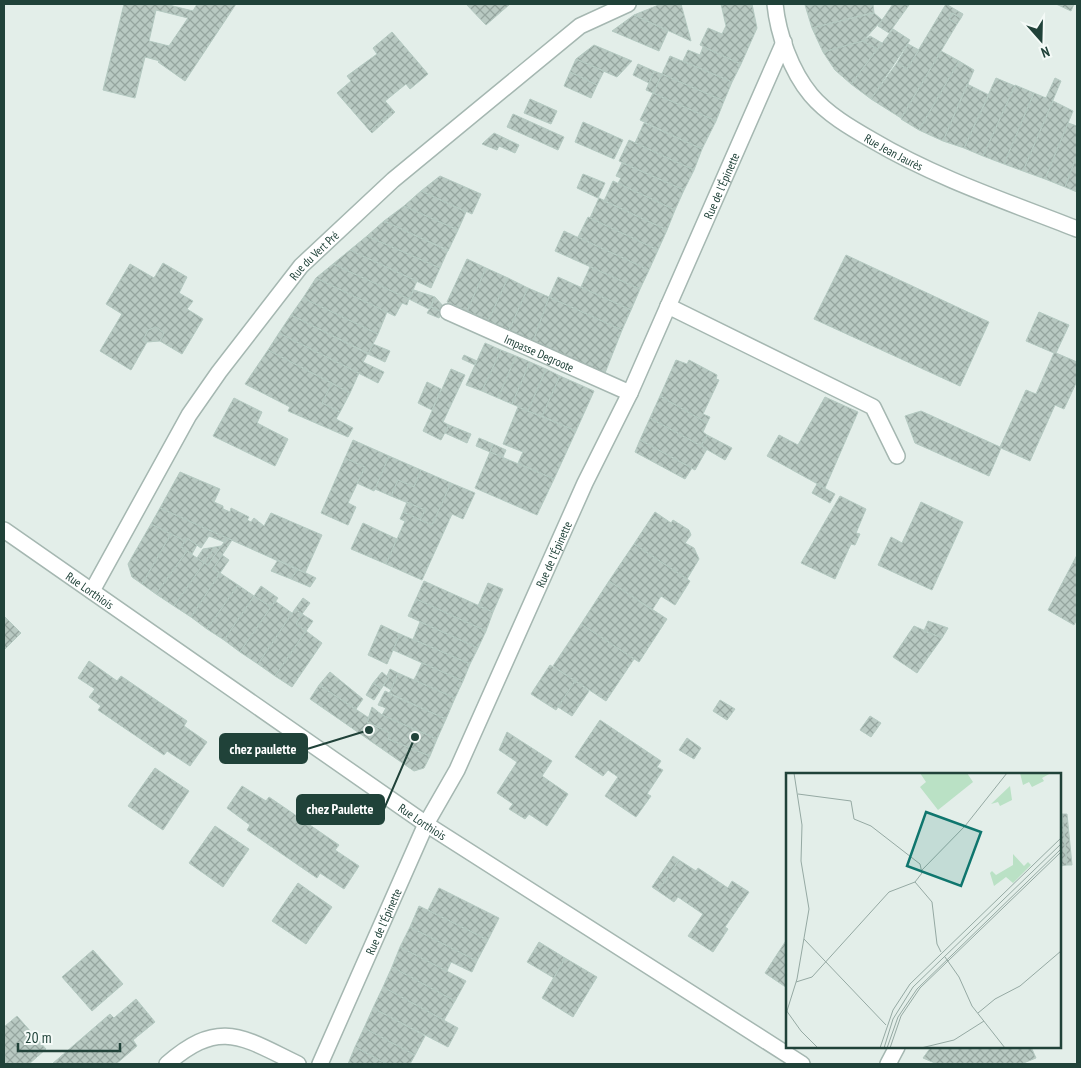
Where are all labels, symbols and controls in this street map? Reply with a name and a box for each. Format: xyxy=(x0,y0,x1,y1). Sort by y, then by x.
north arrow xyxy=(1016,15,1066,65)
text: N xyxy=(1039,42,1052,62)
street label: Rue Jean Jaurès xyxy=(862,130,925,173)
street label: Rue de l'Épinette xyxy=(700,150,742,221)
street label: Rue du Vert Pré xyxy=(286,227,342,283)
street label: Impasse Degroote xyxy=(502,331,576,375)
street label: Rue de l'Épinette xyxy=(532,519,575,590)
street label: Rue Lorthiois xyxy=(63,568,117,612)
callout: chez paulette xyxy=(220,734,307,763)
text: chez paulette xyxy=(230,740,296,758)
inset map xyxy=(786,773,1061,1048)
callout: chez Paulette xyxy=(297,795,384,824)
text: chez Paulette xyxy=(307,800,373,818)
street label: Rue Lorthiois xyxy=(396,800,449,843)
street label: Rue de l'Épinette xyxy=(362,886,404,957)
scale bar xyxy=(18,1020,120,1052)
text: 20 m xyxy=(25,1028,51,1047)

